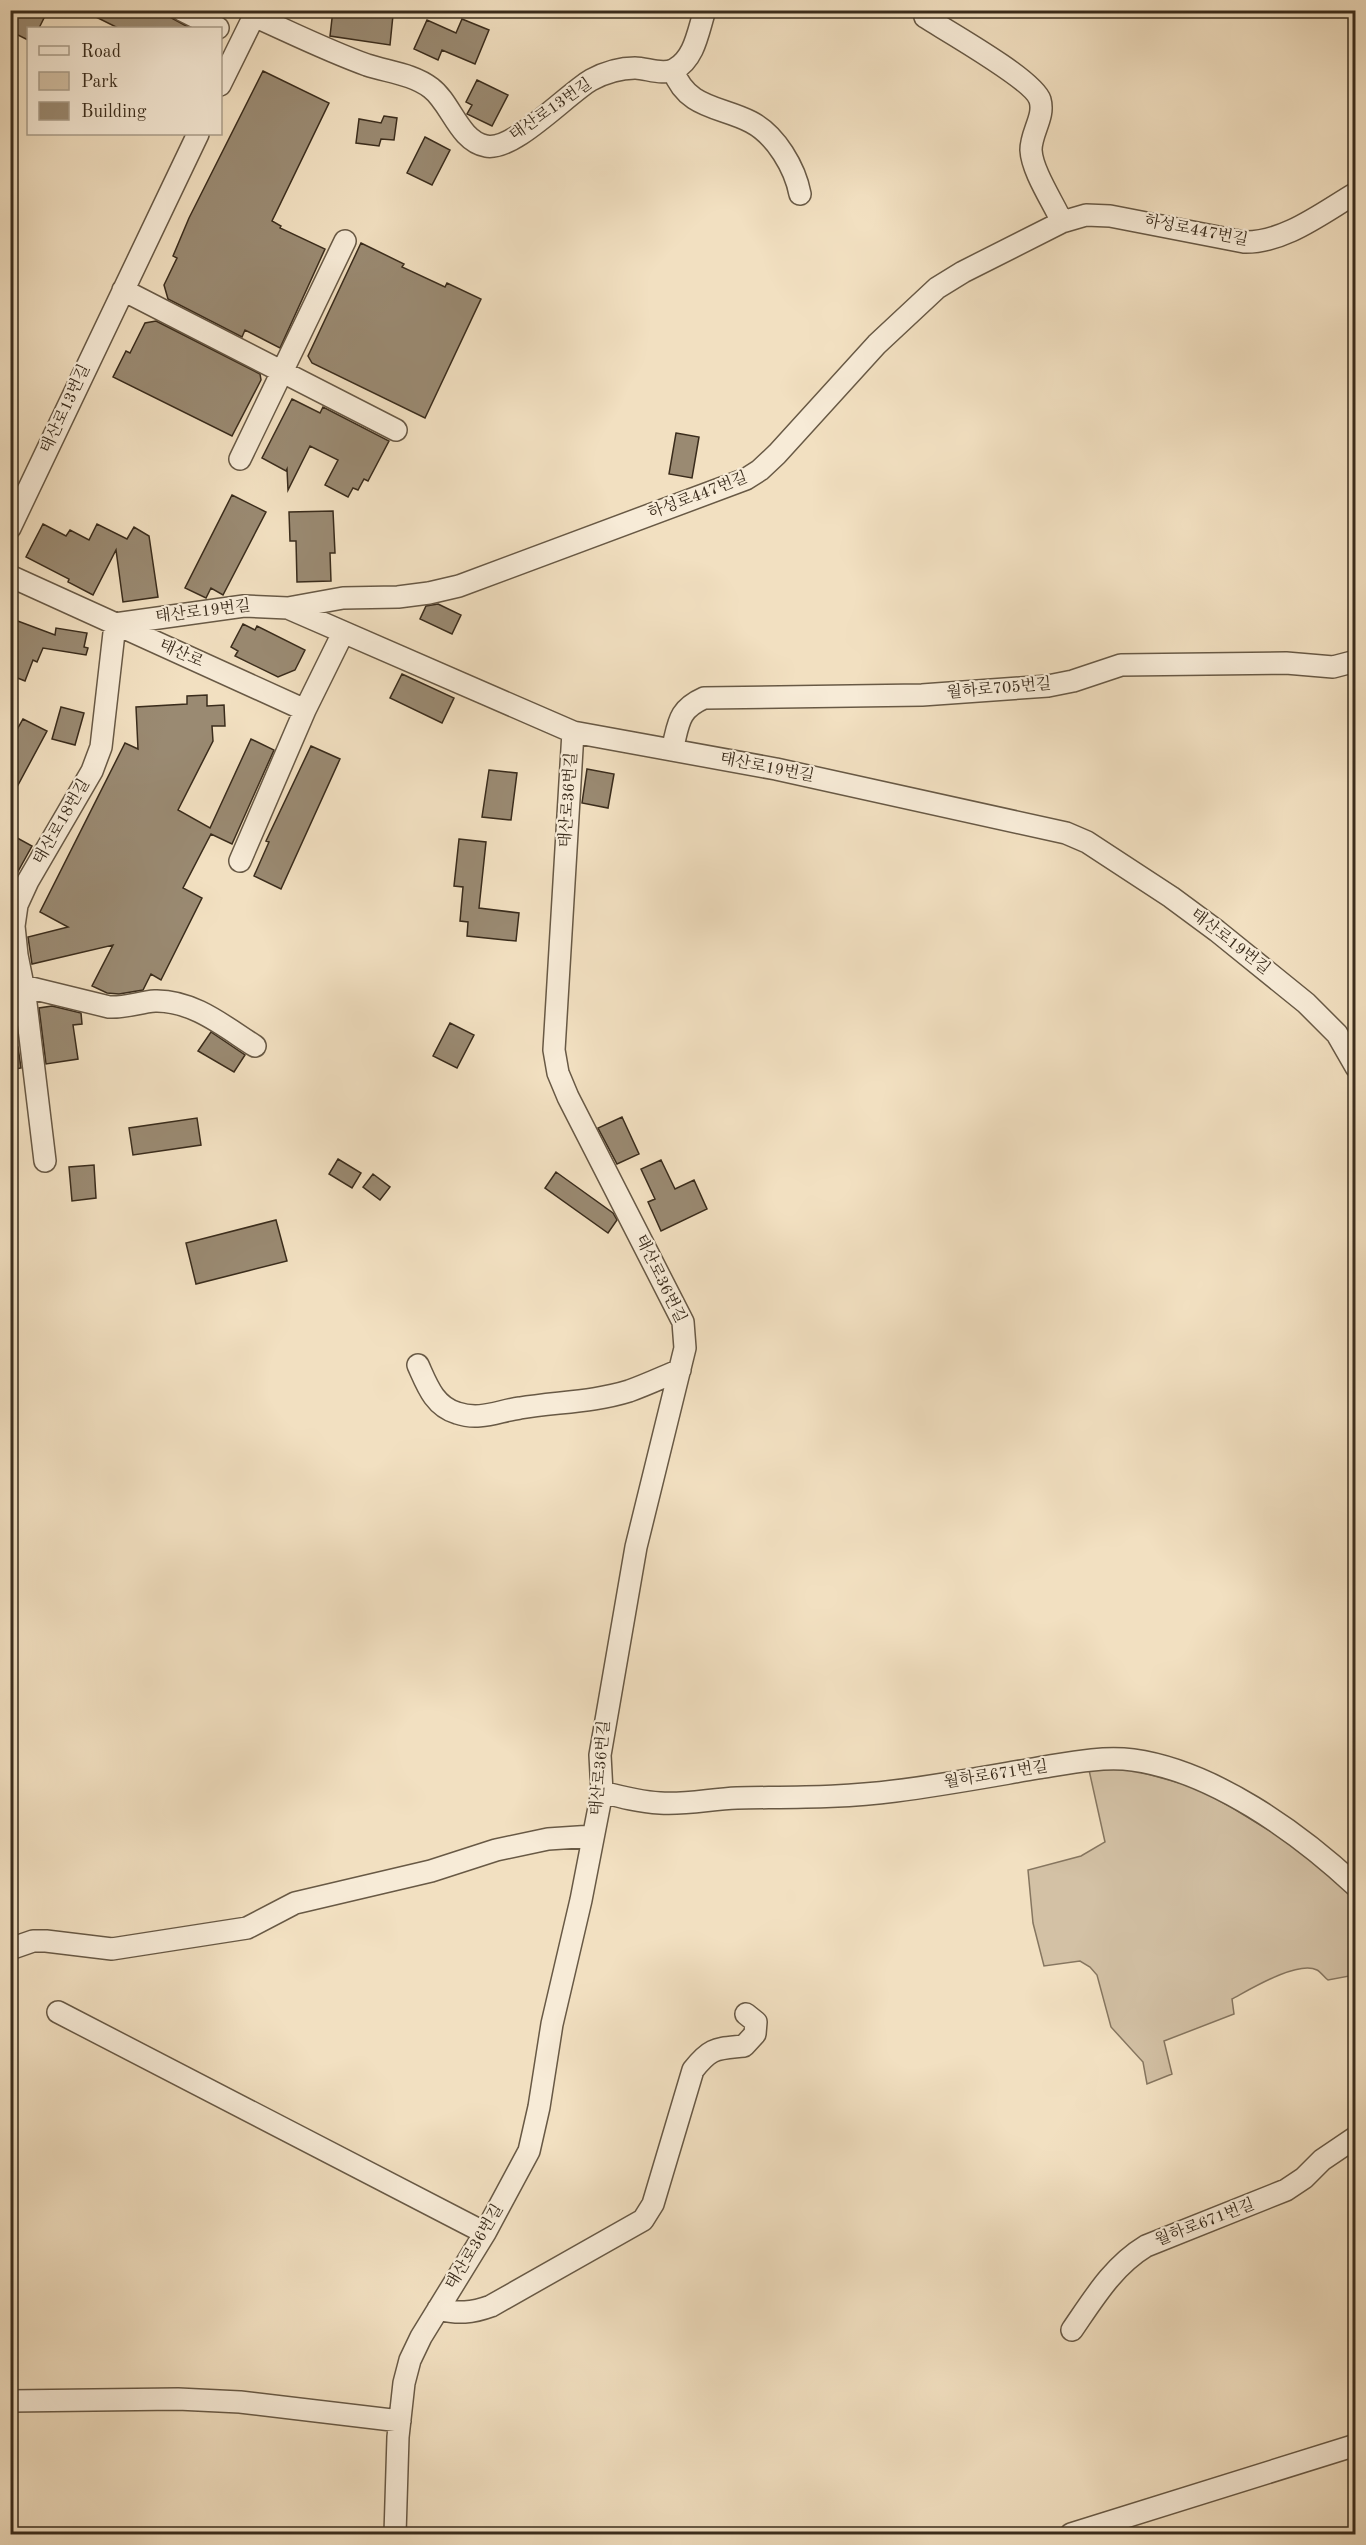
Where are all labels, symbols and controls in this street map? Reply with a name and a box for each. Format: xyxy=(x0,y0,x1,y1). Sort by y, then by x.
legend xyxy=(27,27,222,135)
text: Road xyxy=(81,43,121,61)
text: Park xyxy=(81,73,118,91)
street label: 태산로13번길 xyxy=(507,75,595,144)
text: Building xyxy=(81,103,147,121)
street label: 하성로447번길 xyxy=(1143,212,1249,249)
street label: 태산로13번길 xyxy=(38,362,94,456)
street label: 하성로447번길 xyxy=(646,469,750,522)
street label: 태산로19번길 xyxy=(154,597,252,626)
street label: 태산로 xyxy=(157,636,206,671)
street label: 월하로705번길 xyxy=(946,675,1052,702)
street label: 태산로19번길 xyxy=(718,750,816,785)
street label: 태산로36번길 xyxy=(557,752,580,848)
street label: 태산로18번길 xyxy=(30,776,93,868)
street label: 태산로19번길 xyxy=(1187,905,1273,978)
street label: 태산로36번길 xyxy=(632,1232,689,1326)
street label: 태산로36번길 xyxy=(588,1719,613,1816)
street label: 월하로671번길 xyxy=(943,1758,1049,1791)
street label: 월하로671번길 xyxy=(1153,2196,1257,2249)
street label: 태산로36번길 xyxy=(443,2201,507,2292)

